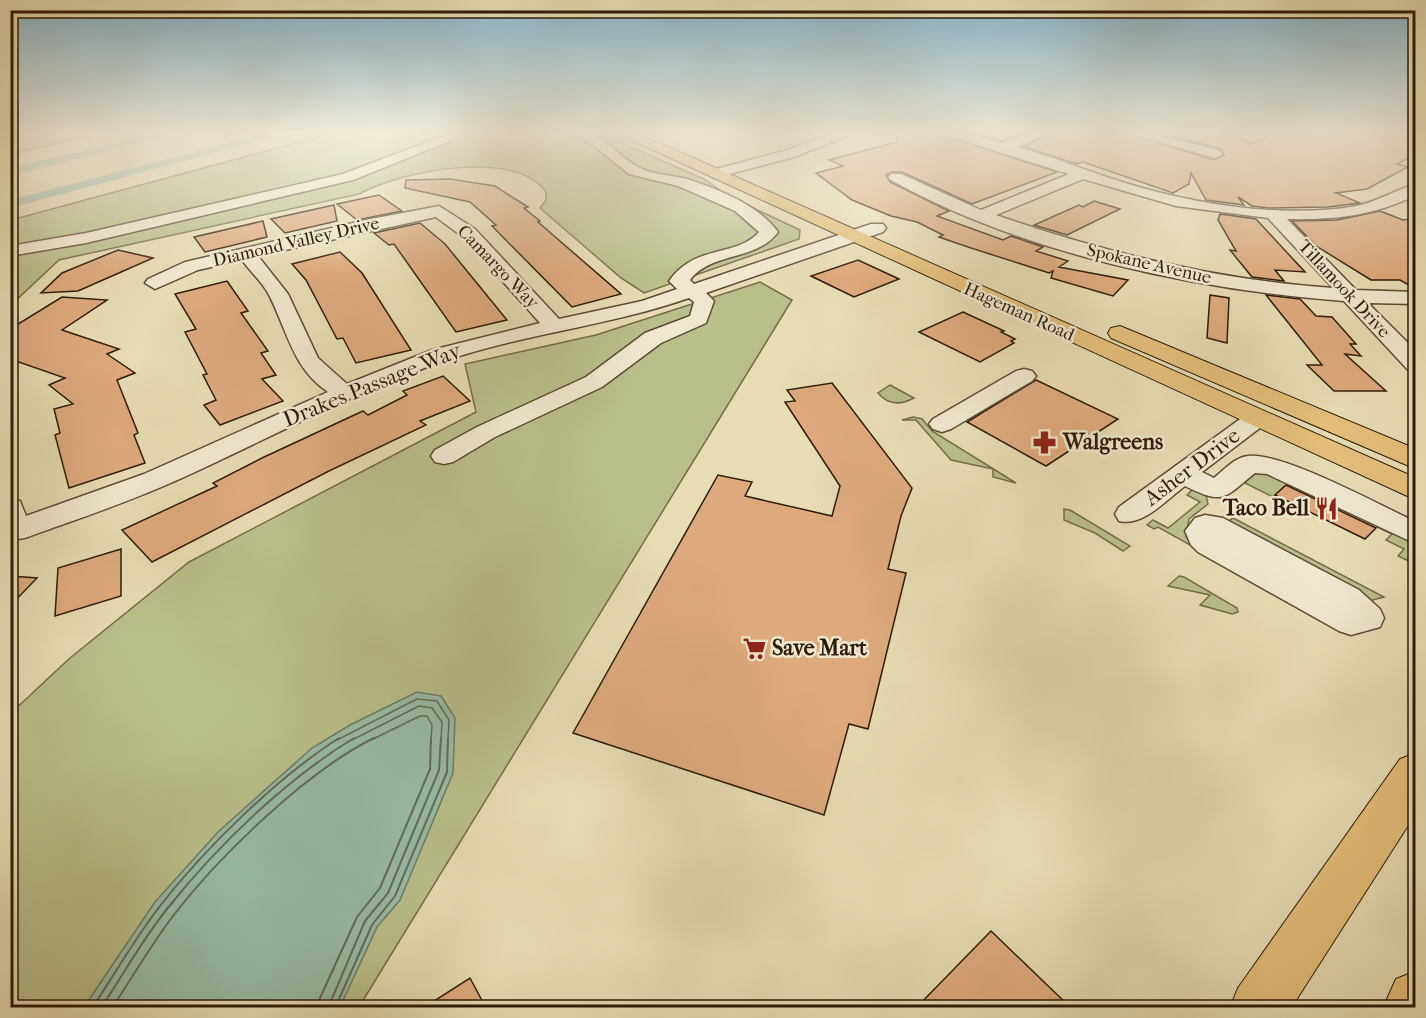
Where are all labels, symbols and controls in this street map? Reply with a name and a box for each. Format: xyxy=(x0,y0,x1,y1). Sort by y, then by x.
street label: Diamond Valley Drive xyxy=(211,213,381,271)
street label: Camargo Way xyxy=(453,221,544,314)
street label: Tillamook Drive xyxy=(1294,236,1395,342)
street label: Spokane Avenue xyxy=(1085,240,1213,289)
street label: Hageman Road xyxy=(960,278,1078,346)
street label: Drakes Passage Way xyxy=(279,337,466,433)
street label: Asher Drive xyxy=(1138,422,1245,512)
pharmacy icon: Walgreens xyxy=(1032,429,1058,455)
place label: Walgreens xyxy=(1062,429,1163,455)
place label: Taco Bell xyxy=(1222,495,1310,521)
restaurant icon: Taco Bell xyxy=(1314,495,1340,521)
supermarket icon: Save Mart xyxy=(741,635,767,661)
place label: Save Mart xyxy=(772,635,868,661)

